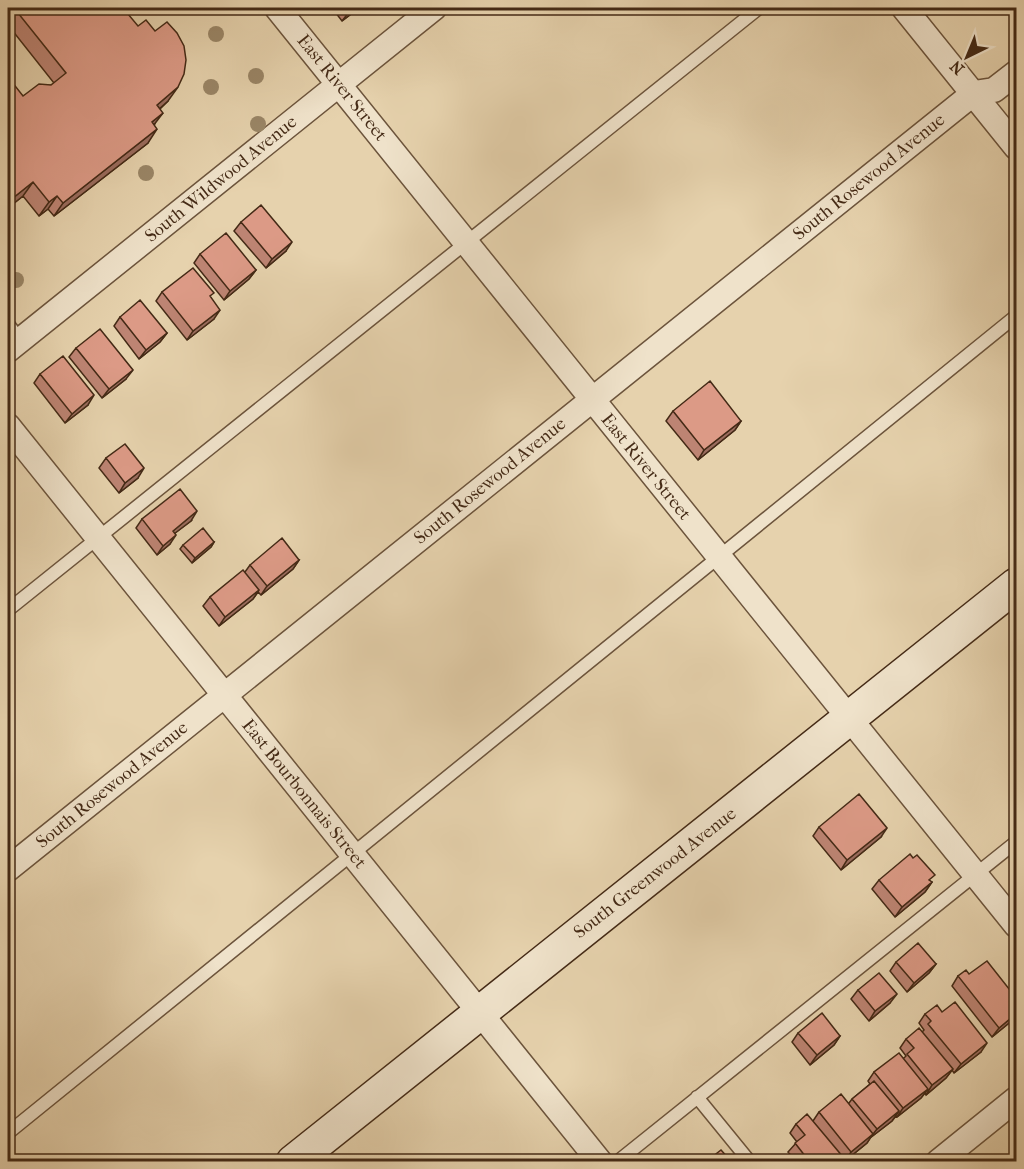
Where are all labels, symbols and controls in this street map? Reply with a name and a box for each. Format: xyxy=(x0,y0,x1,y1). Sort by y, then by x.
north arrow xyxy=(937,27,997,87)
street label: East River Street xyxy=(293,31,392,146)
text: N xyxy=(946,56,968,79)
street label: South Rosewood Avenue xyxy=(789,109,949,245)
street label: South Wildwood Avenue xyxy=(141,111,301,247)
street label: East River Street xyxy=(597,410,696,525)
street label: South Rosewood Avenue xyxy=(410,413,570,549)
street label: East Bourbonnais Street xyxy=(237,715,371,873)
street label: South Rosewood Avenue xyxy=(32,717,192,853)
street label: South Greenwood Avenue xyxy=(570,803,740,943)

